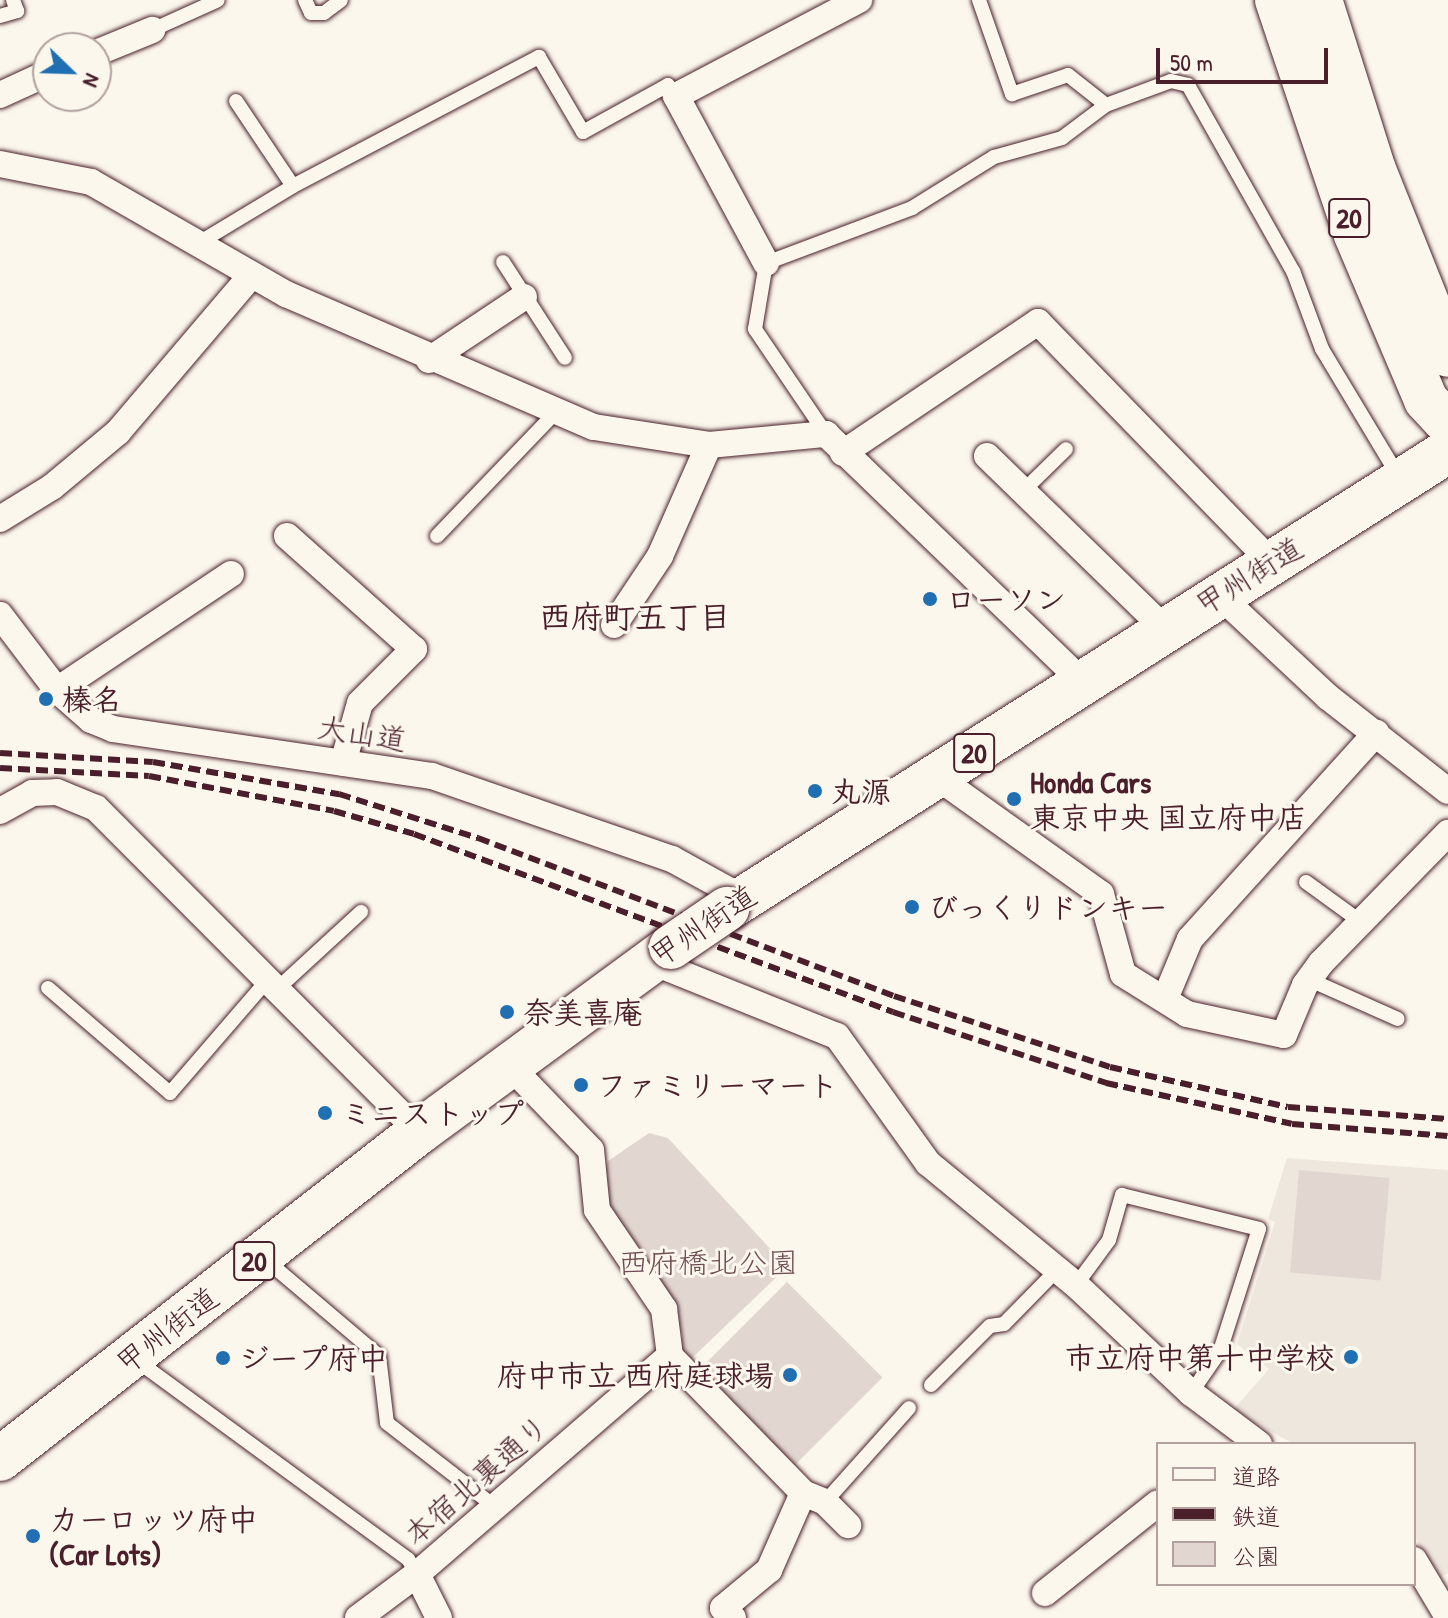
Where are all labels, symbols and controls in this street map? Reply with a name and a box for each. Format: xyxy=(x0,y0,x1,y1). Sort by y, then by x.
north arrow xyxy=(32,32,112,112)
scale bar xyxy=(1160,32,1332,82)
text: 50 m xyxy=(1170,46,1213,78)
text: N xyxy=(76,69,108,92)
road number: 20 xyxy=(1327,194,1371,242)
street label: 甲州街道 xyxy=(1189,529,1309,623)
place label: ローソン xyxy=(946,581,1066,617)
marker: ローソン xyxy=(921,590,939,608)
district label: 西府町五丁目 xyxy=(539,598,731,636)
place label: 榛名 xyxy=(62,681,122,717)
marker: 榛名 xyxy=(37,690,55,708)
street label: 大山道 xyxy=(315,708,409,758)
road number: 20 xyxy=(952,729,996,777)
place label: Honda Cars 東京中央 国立府中店 xyxy=(1030,764,1307,834)
place label: 丸源 xyxy=(831,773,891,809)
marker: 丸源 xyxy=(806,782,824,800)
marker: Honda Cars 東京中央 国立府中店 xyxy=(1005,790,1023,808)
street label: 甲州街道 xyxy=(643,877,763,973)
place label: びっくりドンキー xyxy=(928,889,1168,925)
marker: びっくりドンキー xyxy=(903,898,921,916)
place label: 奈美喜庵 xyxy=(523,994,643,1030)
marker: 奈美喜庵 xyxy=(498,1003,516,1021)
place label: ファミリーマート xyxy=(597,1067,837,1103)
marker: ファミリーマート xyxy=(572,1076,590,1094)
place label: ミニストップ xyxy=(341,1095,521,1131)
marker: ミニストップ xyxy=(316,1104,334,1122)
road number: 20 xyxy=(232,1237,276,1285)
park label: 西府橋北公園 xyxy=(618,1244,798,1280)
street label: 甲州街道 xyxy=(109,1279,225,1381)
place label: 市立府中第十中学校 xyxy=(1065,1339,1335,1375)
place label: ジープ府中 xyxy=(239,1340,389,1376)
marker: 市立府中第十中学校 xyxy=(1342,1348,1360,1366)
marker: ジープ府中 xyxy=(214,1349,232,1367)
place label: 府中市立 西府庭球場 xyxy=(497,1357,774,1393)
marker: 府中市立 西府庭球場 xyxy=(781,1366,799,1384)
street label: 本宿北裏通り xyxy=(396,1407,556,1553)
legend xyxy=(1156,1442,1416,1586)
text: 道路 xyxy=(1232,1460,1280,1492)
text: 鉄道 xyxy=(1232,1500,1280,1532)
place label: カーロッツ府中 (Car Lots) xyxy=(49,1501,259,1572)
marker: カーロッツ府中 (Car Lots) xyxy=(24,1527,42,1545)
text: 公園 xyxy=(1232,1540,1280,1572)

